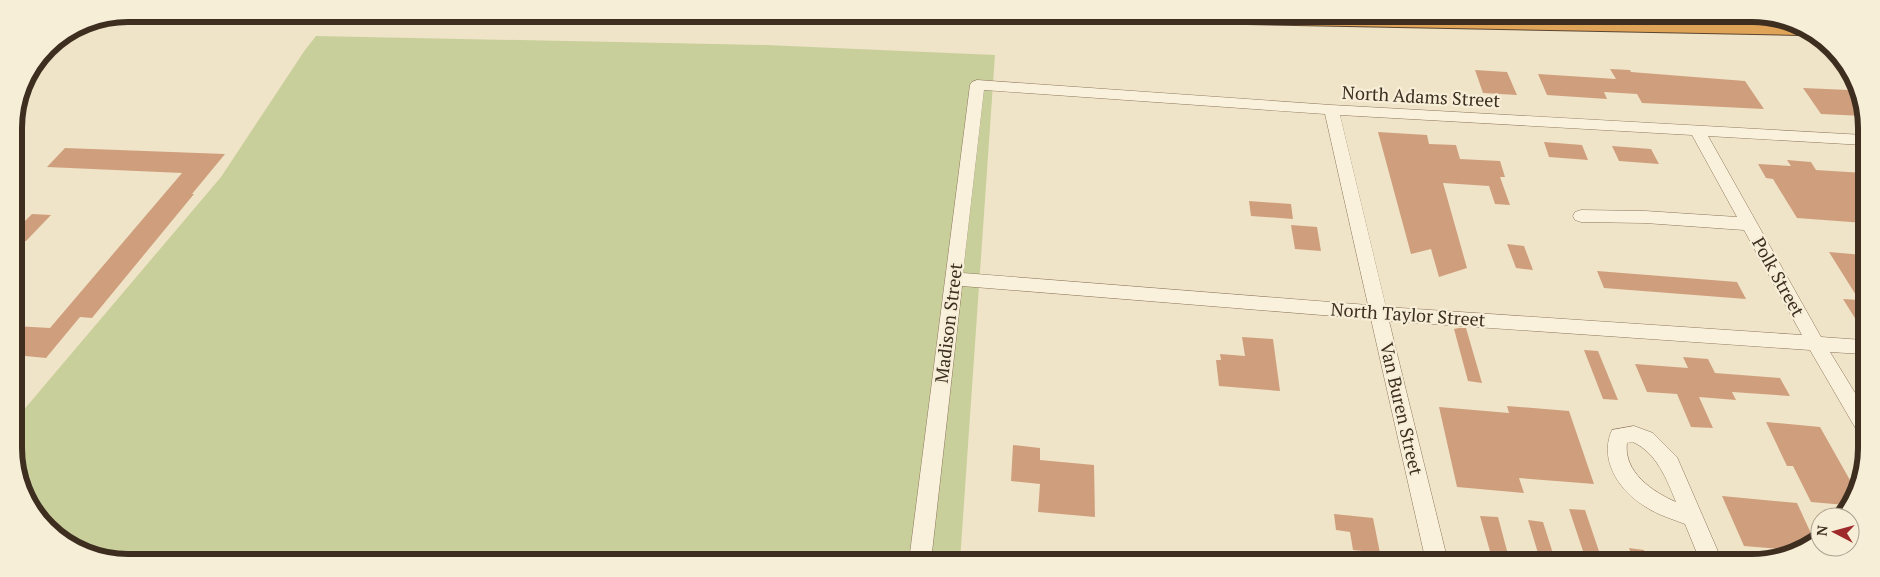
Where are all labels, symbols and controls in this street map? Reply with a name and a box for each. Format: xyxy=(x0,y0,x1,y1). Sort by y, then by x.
street label: North Adams Street xyxy=(1341,80,1501,112)
street label: Polk Street xyxy=(1747,233,1811,321)
street label: Madison Street xyxy=(929,261,967,384)
street label: North Taylor Street xyxy=(1330,297,1487,331)
street label: Van Buren Street xyxy=(1375,340,1429,478)
north arrow xyxy=(1810,507,1860,557)
text: N xyxy=(1812,524,1832,537)

